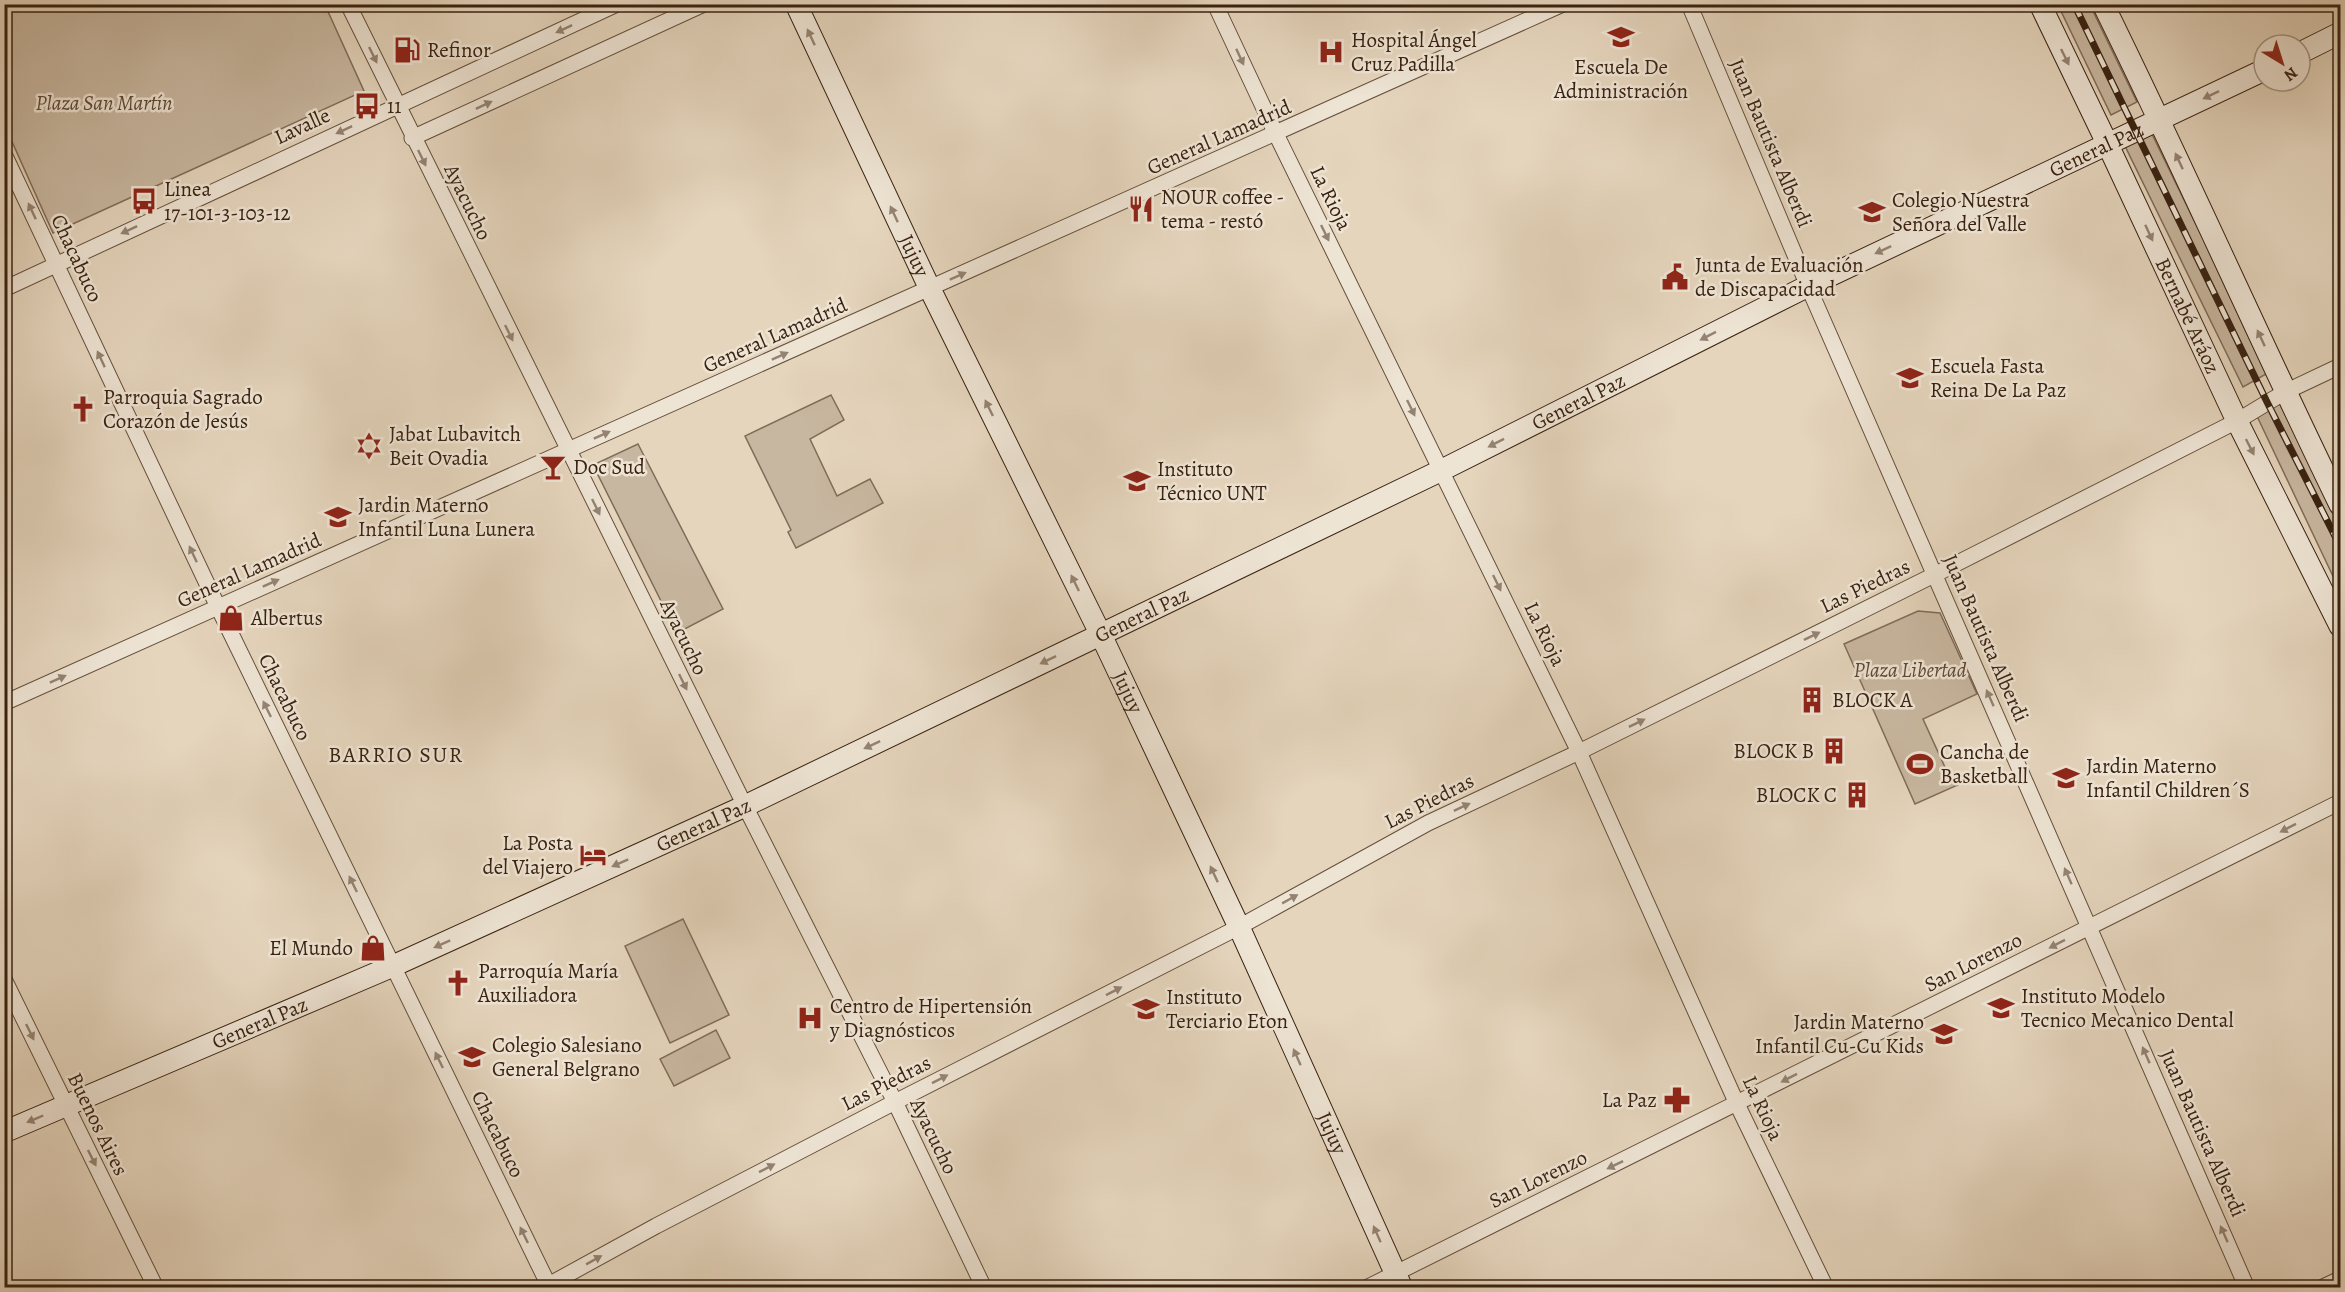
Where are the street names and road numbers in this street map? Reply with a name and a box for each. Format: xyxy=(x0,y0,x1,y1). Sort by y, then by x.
street label: Juan Bautista Alberdi xyxy=(1723,54,1819,232)
street label: General Lamadrid xyxy=(1142,92,1296,181)
street label: Lavalle xyxy=(270,101,334,151)
street label: General Paz xyxy=(2044,115,2148,184)
street label: Ayacucho xyxy=(437,158,498,245)
street label: La Rioja xyxy=(1303,161,1359,235)
street label: Chacabuco xyxy=(45,210,109,306)
street label: Jujuy xyxy=(892,230,937,282)
street label: Bernabé Aráoz xyxy=(2149,253,2227,378)
street label: General Lamadrid xyxy=(698,290,852,379)
street label: General Paz xyxy=(1527,366,1630,437)
street label: General Lamadrid xyxy=(172,525,326,614)
street label: Juan Bautista Alberdi xyxy=(1936,550,2036,726)
street label: Las Piedras xyxy=(1815,552,1915,620)
street label: General Paz xyxy=(1090,580,1194,649)
street label: Ayacucho xyxy=(653,593,714,680)
street label: La Rioja xyxy=(1517,597,1573,671)
street label: Chacabuco xyxy=(252,649,318,745)
street label: Jujuy xyxy=(1106,666,1150,718)
street label: Las Piedras xyxy=(1379,766,1479,836)
street label: General Paz xyxy=(651,791,756,859)
street label: San Lorenzo xyxy=(1919,925,2027,999)
street label: General Paz xyxy=(208,990,312,1056)
street label: Juan Bautista Alberdi xyxy=(2153,1045,2253,1221)
street label: Las Piedras xyxy=(836,1048,936,1118)
street label: Buenos Aires xyxy=(61,1068,135,1180)
street label: La Rioja xyxy=(1736,1071,1790,1145)
street label: Chacabuco xyxy=(465,1086,531,1182)
street label: Ayacucho xyxy=(903,1092,964,1179)
street label: Jujuy xyxy=(1310,1107,1354,1159)
street label: San Lorenzo xyxy=(1484,1143,1592,1215)

